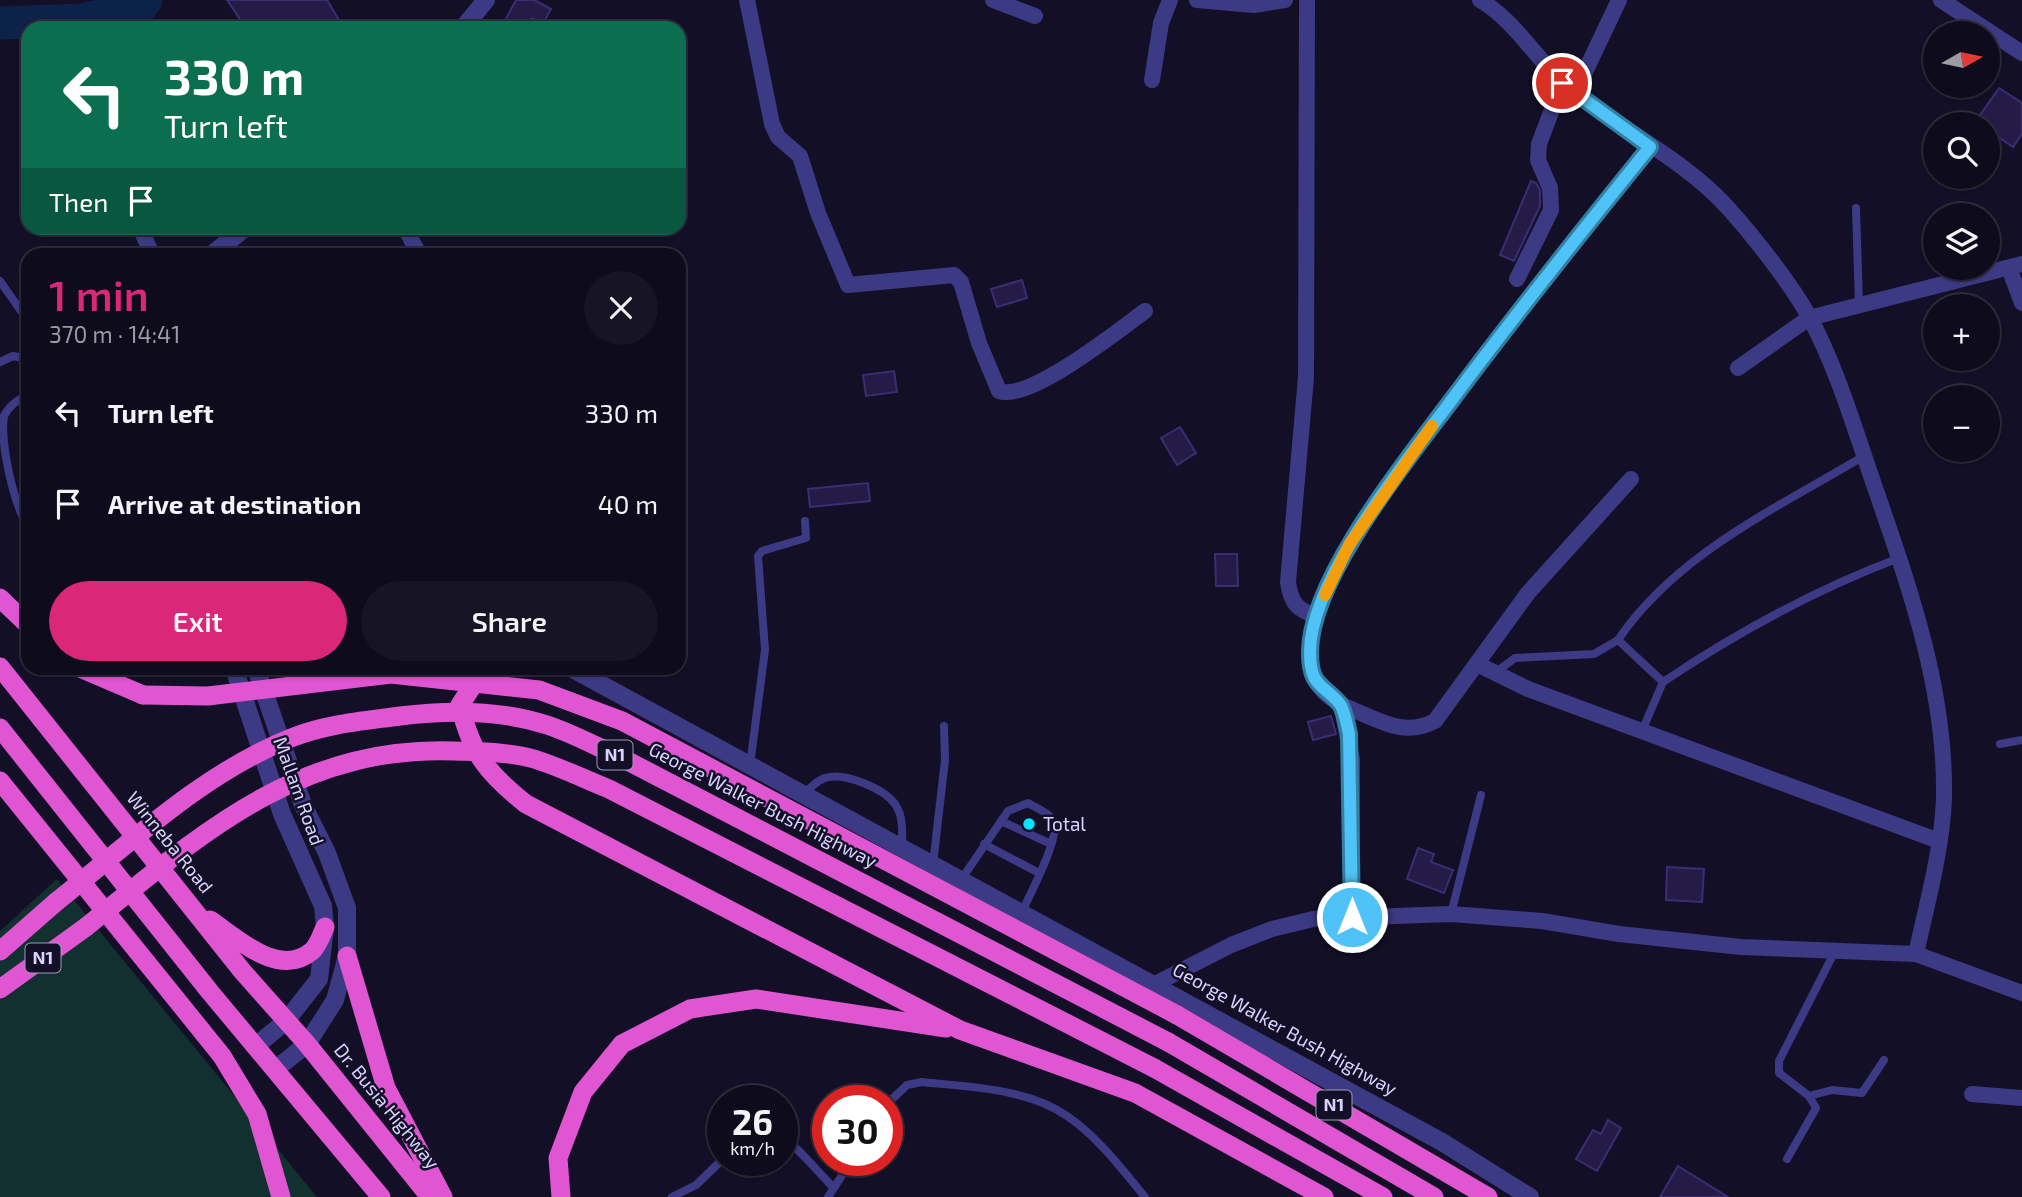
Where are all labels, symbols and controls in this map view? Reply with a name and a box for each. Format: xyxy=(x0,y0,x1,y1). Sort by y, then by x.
north arrow xyxy=(1923,21,2000,98)
map controls xyxy=(1923,21,2000,462)
text: 330 m xyxy=(164,46,304,105)
icon: left xyxy=(49,49,140,140)
pin xyxy=(1532,53,1592,113)
icon: arrive xyxy=(1543,64,1581,102)
text: Turn left xyxy=(164,106,288,144)
button: search xyxy=(1923,112,2000,189)
icon: arrive xyxy=(122,182,160,220)
text: Then xyxy=(49,186,108,217)
button: layers xyxy=(1923,203,2000,280)
text: 1 min xyxy=(49,269,149,319)
button: close xyxy=(584,271,658,345)
button: + xyxy=(1923,294,2000,371)
text: 370 m · 14:41 xyxy=(49,320,180,348)
button: − xyxy=(1923,385,2000,462)
icon: left xyxy=(49,394,87,432)
text: Turn left xyxy=(108,397,214,428)
text: 330 m xyxy=(585,397,658,428)
icon: arrive xyxy=(49,485,87,523)
text: Arrive at destination xyxy=(108,488,361,519)
text: 40 m xyxy=(598,488,658,519)
button: Exit xyxy=(49,581,347,661)
button: Share xyxy=(361,581,658,661)
street label: Mallam Road xyxy=(269,734,330,848)
street label: George Walker Bush Highway xyxy=(645,737,881,872)
road number: N1 xyxy=(598,740,632,770)
street label: Winneba Road xyxy=(122,786,218,897)
place label: Total xyxy=(1043,812,1086,835)
marker: Total xyxy=(1021,816,1037,832)
position arrow xyxy=(1315,880,1389,954)
road number: N1 xyxy=(26,944,60,973)
street label: George Walker Bush Highway xyxy=(1169,957,1401,1100)
street label: Dr. Busia Highway xyxy=(330,1038,445,1173)
speed limit sign: 30 xyxy=(812,1085,903,1176)
road number: N1 xyxy=(1316,1090,1352,1120)
text: 26 xyxy=(732,1100,773,1142)
text: km/h xyxy=(730,1137,775,1159)

